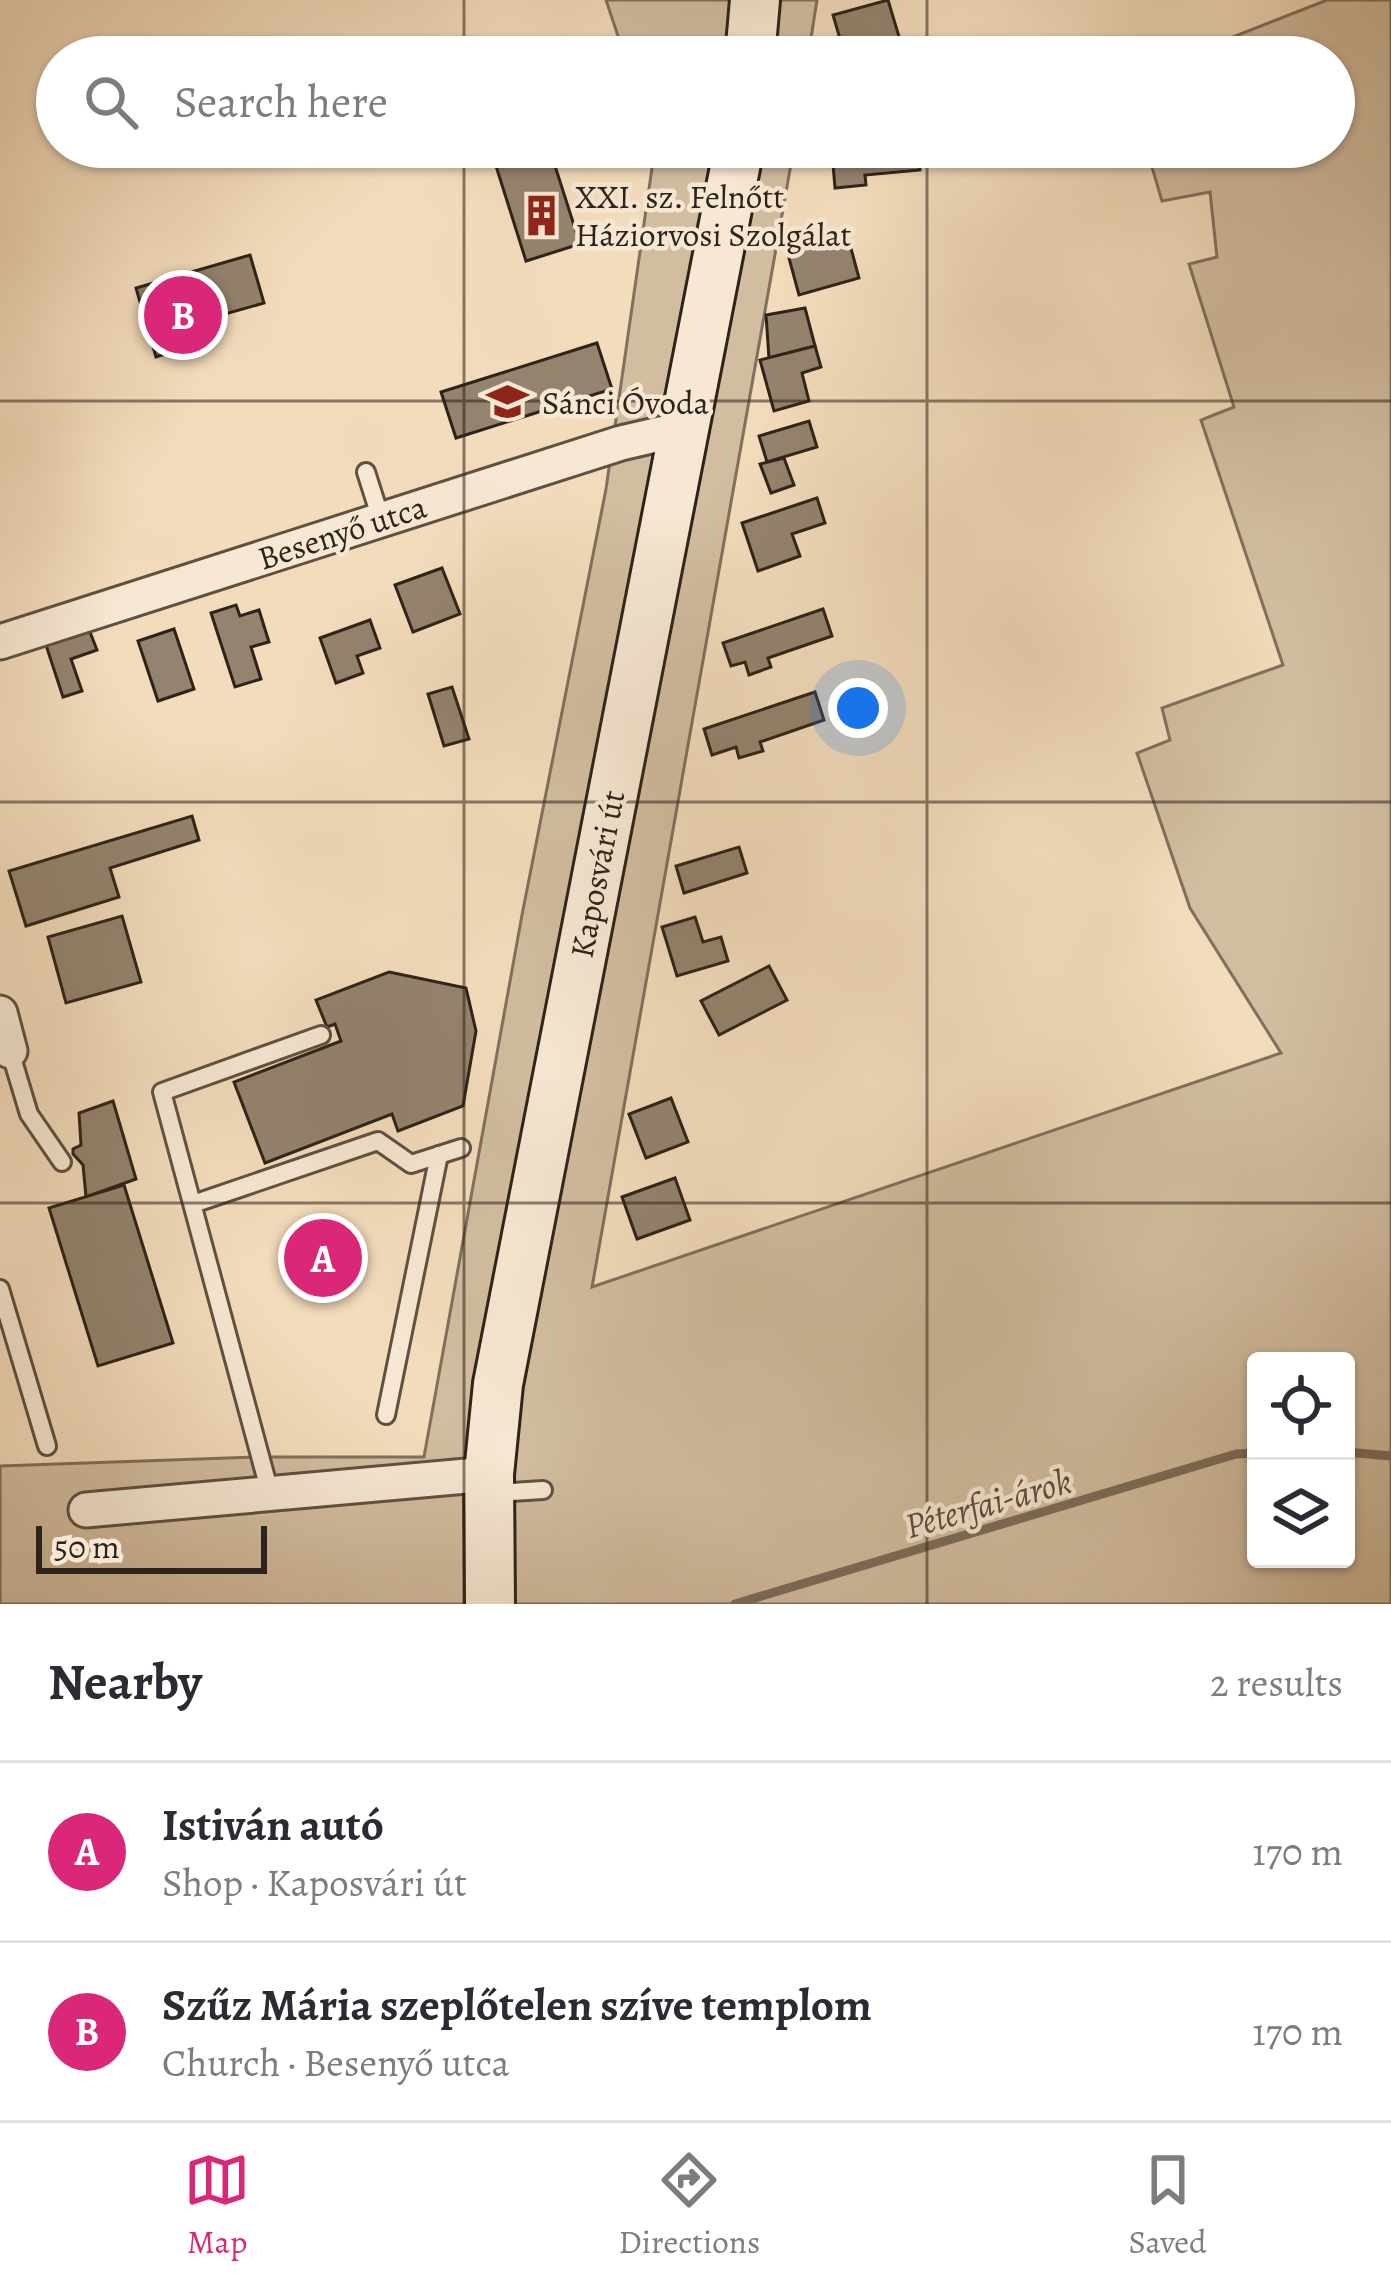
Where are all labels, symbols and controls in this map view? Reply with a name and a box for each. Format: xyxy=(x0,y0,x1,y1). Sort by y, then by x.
search box xyxy=(36,36,1355,168)
icon: search xyxy=(78,69,144,135)
text: Search here xyxy=(174,71,388,133)
place label: XXI. sz. Felnőtt Háziorvosi Szolgálat xyxy=(575,174,851,257)
building icon: XXI. sz. Felnőtt Háziorvosi Szolgálat xyxy=(518,192,564,238)
pin: B xyxy=(144,270,222,360)
school or university icon: Sánci Óvoda xyxy=(485,379,531,425)
place label: Sánci Óvoda xyxy=(542,380,710,425)
street label: Besenyő utca xyxy=(252,483,433,580)
your location xyxy=(828,678,888,738)
street label: Kaposvári út xyxy=(559,786,635,962)
pin: A xyxy=(284,1213,362,1303)
map controls xyxy=(1247,1352,1355,1568)
button: locate xyxy=(1247,1352,1355,1460)
water label: Péterfai-árok xyxy=(899,1456,1077,1550)
button: layers xyxy=(1247,1460,1355,1568)
scale bar xyxy=(36,1520,267,1573)
text: 50 m xyxy=(54,1524,120,1569)
text: Nearby xyxy=(48,1647,202,1717)
text: 2 results xyxy=(1210,1656,1343,1709)
text: Istiván autó xyxy=(162,1794,383,1856)
text: A xyxy=(75,1825,99,1878)
text: 170 m xyxy=(1252,1825,1343,1878)
text: Shop · Kaposvári út xyxy=(162,1856,467,1909)
text: Szűz Mária szeplőtelen szíve templom xyxy=(162,1974,872,2036)
text: B xyxy=(75,2005,99,2058)
text: 170 m xyxy=(1252,2005,1343,2058)
text: Church · Besenyő utca xyxy=(162,2036,510,2089)
tab: Map xyxy=(184,2147,250,2264)
tab: Directions xyxy=(619,2147,760,2264)
tab: Saved xyxy=(1129,2147,1207,2264)

